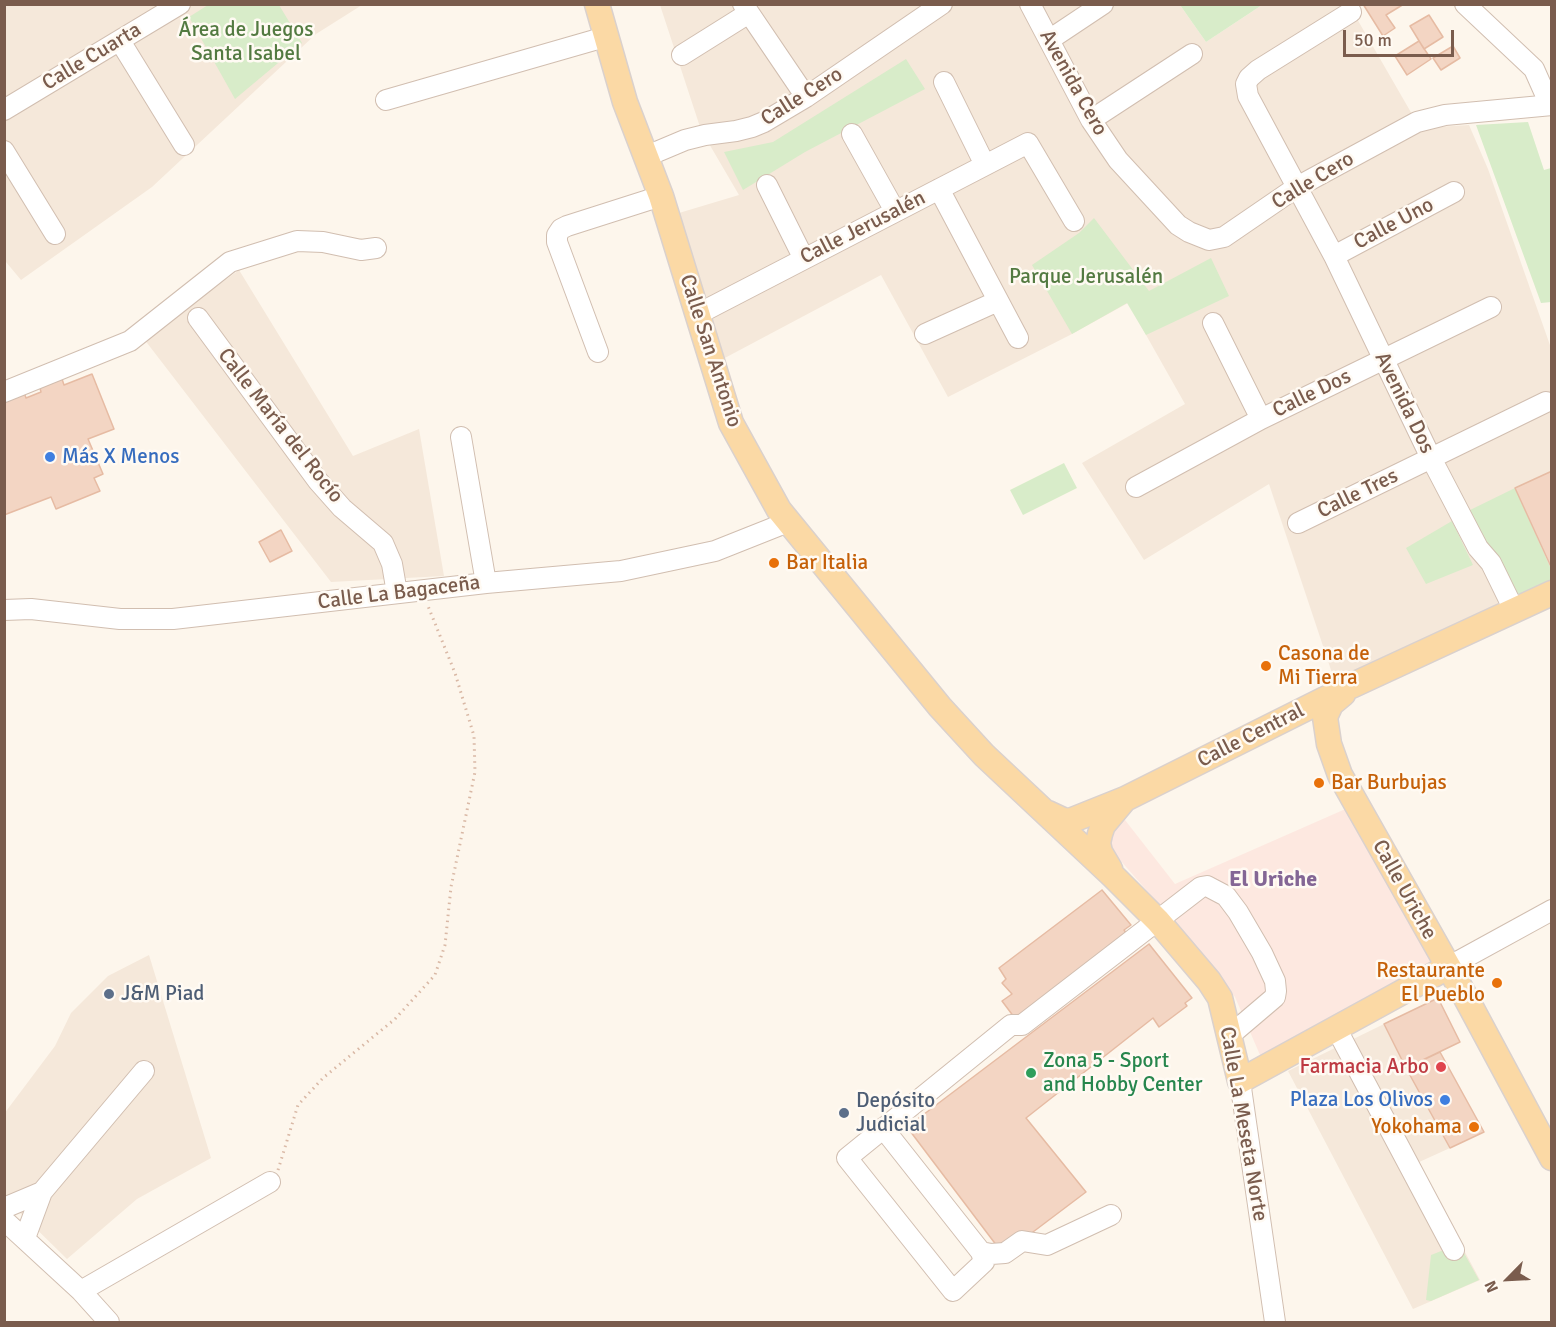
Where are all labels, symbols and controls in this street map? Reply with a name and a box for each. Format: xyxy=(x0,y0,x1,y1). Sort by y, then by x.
park label: Área de Juegos Santa Isabel xyxy=(179,17,313,67)
street label: Calle Cuarta xyxy=(38,18,146,96)
scale bar xyxy=(1346,18,1457,56)
street label: Avenida Cero xyxy=(1034,26,1112,140)
text: 50 m xyxy=(1354,29,1392,51)
street label: Calle Cero xyxy=(757,62,847,132)
street label: Calle Cero xyxy=(1267,147,1359,215)
street label: Calle Jerusalén xyxy=(796,186,930,270)
street label: Calle Uno xyxy=(1350,193,1438,255)
park label: Parque Jerusalén xyxy=(1009,264,1163,290)
street label: Calle San Antonio xyxy=(673,271,747,431)
street label: Calle María del Rocío xyxy=(212,344,348,508)
street label: Avenida Dos xyxy=(1369,348,1439,458)
street label: Calle Dos xyxy=(1269,364,1355,424)
place label: Más X Menos xyxy=(62,444,179,470)
marker: Más X Menos xyxy=(43,450,57,464)
street label: Calle Tres xyxy=(1314,464,1402,524)
place label: Bar Italia xyxy=(786,550,868,576)
marker: Bar Italia xyxy=(767,556,781,570)
street label: Calle La Bagaceña xyxy=(316,571,482,615)
place label: Casona de Mi Tierra xyxy=(1278,641,1370,691)
marker: Casona de Mi Tierra xyxy=(1259,659,1273,673)
street label: Calle Central xyxy=(1193,698,1309,774)
place label: Bar Burbujas xyxy=(1331,770,1447,796)
marker: Bar Burbujas xyxy=(1312,776,1326,790)
street label: Calle Uriche xyxy=(1366,836,1442,944)
district label: El Uriche xyxy=(1229,867,1317,893)
place label: Restaurante El Pueblo xyxy=(1376,958,1485,1008)
marker: Restaurante El Pueblo xyxy=(1490,976,1504,990)
place label: J&M Piad xyxy=(121,981,204,1007)
marker: J&M Piad xyxy=(102,987,116,1001)
street label: Calle La Meseta Norte xyxy=(1213,1025,1273,1223)
place label: Zona 5 - Sport and Hobby Center xyxy=(1043,1048,1202,1098)
place label: Farmacia Arbo xyxy=(1299,1054,1429,1080)
marker: Farmacia Arbo xyxy=(1434,1060,1448,1074)
marker: Zona 5 - Sport and Hobby Center xyxy=(1024,1066,1038,1080)
place label: Plaza Los Olivos xyxy=(1290,1087,1433,1113)
place label: Depósito Judicial xyxy=(856,1088,935,1138)
marker: Plaza Los Olivos xyxy=(1438,1093,1452,1107)
marker: Depósito Judicial xyxy=(837,1106,851,1120)
place label: Yokohama xyxy=(1371,1114,1462,1140)
marker: Yokohama xyxy=(1467,1120,1481,1134)
north arrow xyxy=(1478,1249,1538,1309)
text: N xyxy=(1480,1277,1503,1295)

